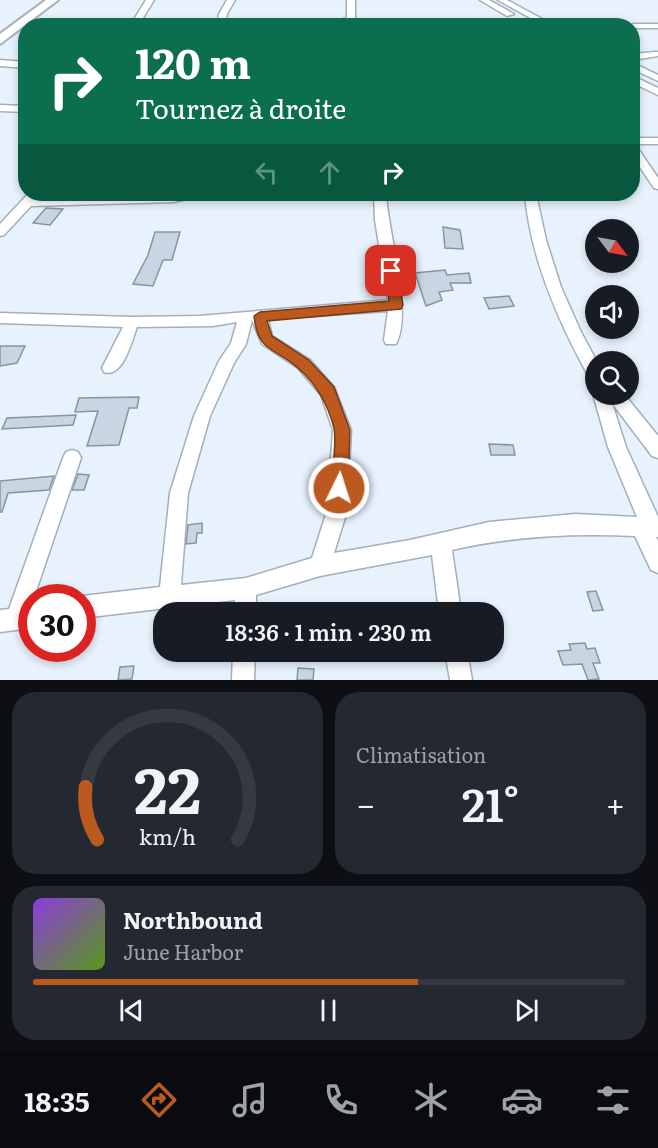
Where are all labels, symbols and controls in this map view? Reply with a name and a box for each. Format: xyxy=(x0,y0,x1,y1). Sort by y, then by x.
text: 120 m xyxy=(135,30,251,92)
icon: right xyxy=(36,42,114,120)
text: Tournez à droite xyxy=(135,87,346,127)
icon: left xyxy=(250,156,283,189)
icon: ahead xyxy=(313,156,346,189)
icon: right xyxy=(376,156,409,189)
north arrow xyxy=(585,219,639,273)
map controls xyxy=(585,219,639,405)
pin xyxy=(365,245,416,296)
icon: arrive xyxy=(374,254,407,287)
button: sound xyxy=(585,285,639,339)
button: search xyxy=(585,351,639,405)
position arrow xyxy=(307,456,371,520)
speed limit sign: 30 xyxy=(18,584,96,662)
text: 18:36 · 1 min · 230 m xyxy=(225,615,432,648)
text: Climatisation xyxy=(356,739,486,769)
text: 22 xyxy=(134,741,201,833)
text: 21° xyxy=(462,769,519,836)
text: − xyxy=(356,778,375,827)
text: + xyxy=(606,778,625,827)
text: km/h xyxy=(139,820,196,852)
text: Northbound xyxy=(123,903,263,936)
text: June Harbor xyxy=(123,936,243,966)
icon: previous xyxy=(115,994,148,1027)
icon: pause xyxy=(312,994,345,1027)
icon: next xyxy=(510,994,543,1027)
icon: directions xyxy=(138,1079,180,1121)
icon: music xyxy=(229,1079,271,1121)
icon: phone xyxy=(320,1079,362,1121)
icon: climate xyxy=(410,1079,452,1121)
icon: car xyxy=(501,1079,543,1121)
icon: filters xyxy=(592,1079,634,1121)
text: 18:35 xyxy=(24,1080,90,1120)

